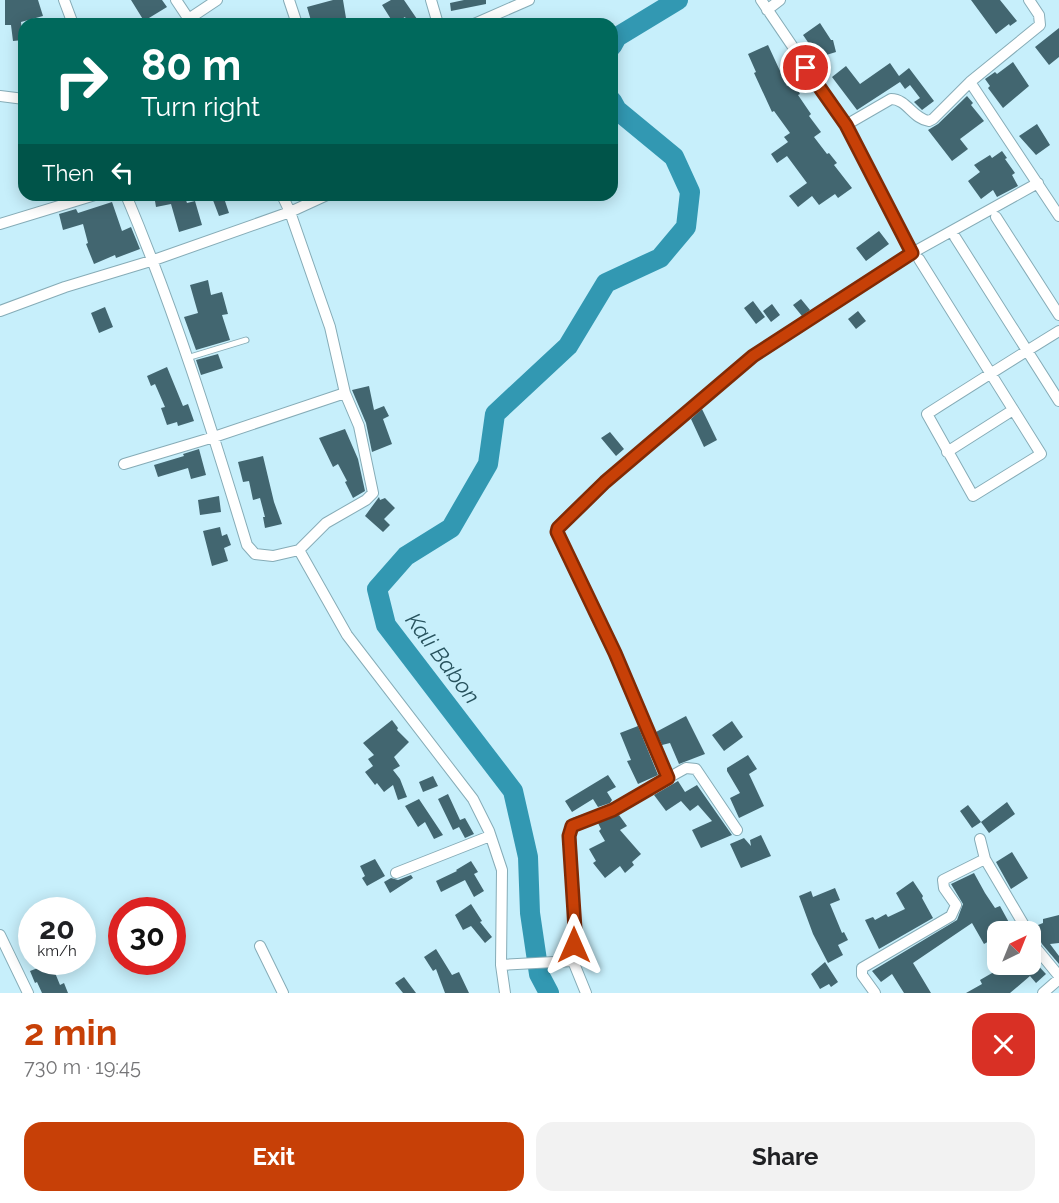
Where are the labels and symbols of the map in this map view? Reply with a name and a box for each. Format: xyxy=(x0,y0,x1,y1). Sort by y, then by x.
pin xyxy=(780,42,831,93)
water label: Kali Babon xyxy=(400,607,486,709)
speed limit sign: 30 xyxy=(108,897,186,975)
position arrow xyxy=(542,913,606,977)
north arrow xyxy=(987,921,1041,975)

